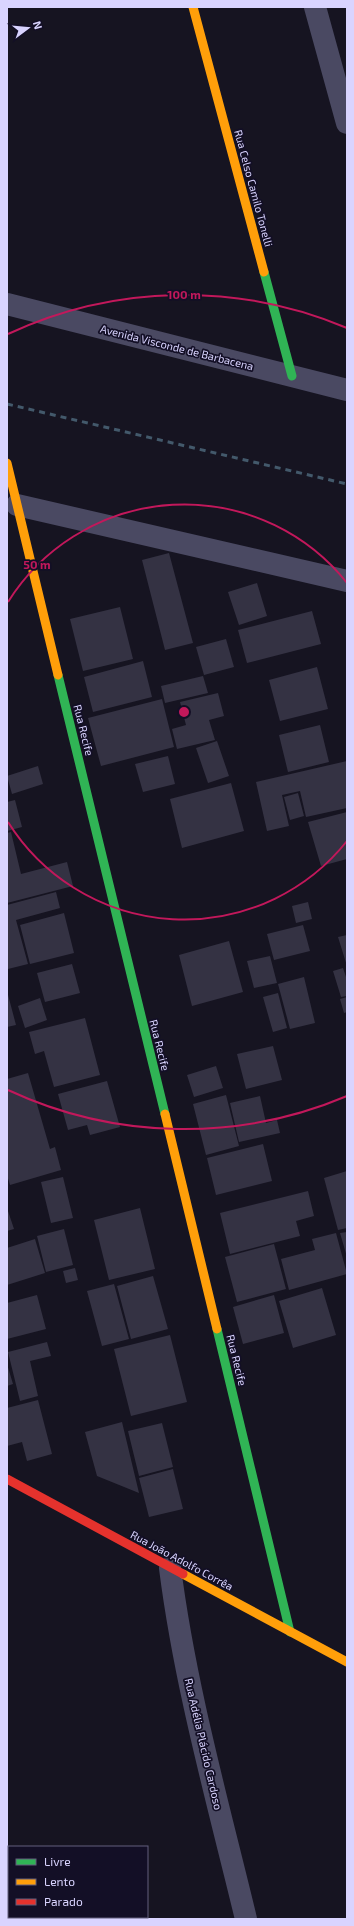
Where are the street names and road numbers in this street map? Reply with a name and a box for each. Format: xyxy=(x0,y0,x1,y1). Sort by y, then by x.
street label: Rua Celso Camilo Tonelli xyxy=(232,128,276,248)
street label: Avenida Visconde de Barbacena xyxy=(99,322,255,372)
street label: Rua Recife xyxy=(71,703,97,757)
street label: Rua Recife xyxy=(147,1018,173,1072)
street label: Rua Recife xyxy=(224,1333,250,1387)
street label: Rua João Adolfo Corrêa xyxy=(128,1527,236,1593)
street label: Rua Adélia Plácido Cardoso xyxy=(183,1677,225,1811)

